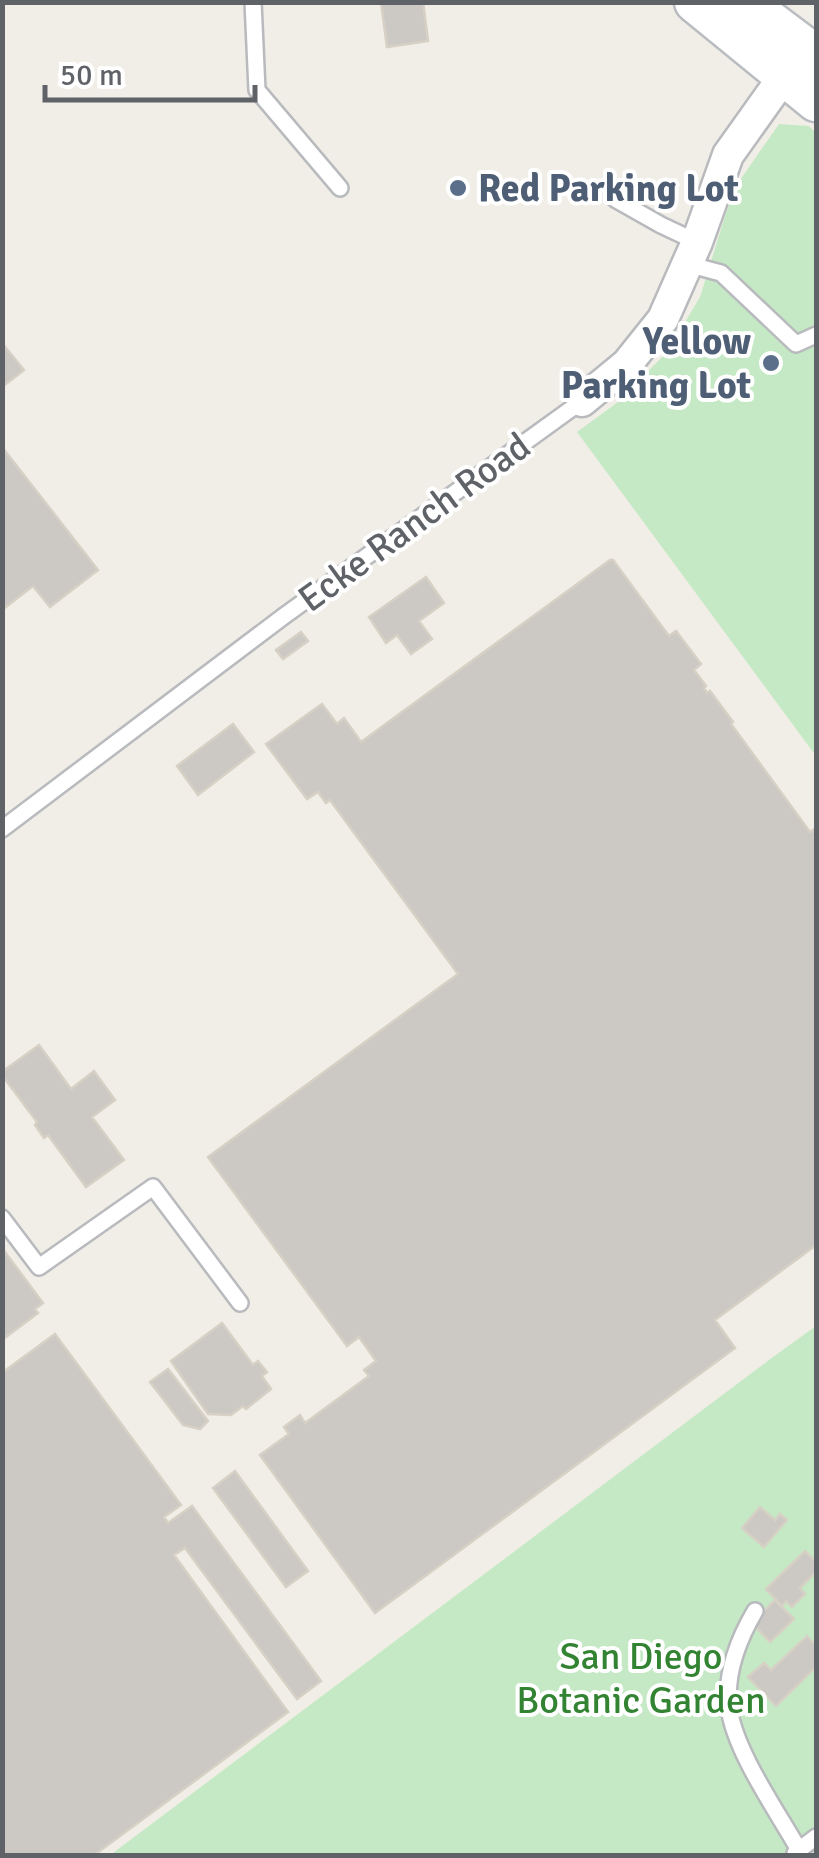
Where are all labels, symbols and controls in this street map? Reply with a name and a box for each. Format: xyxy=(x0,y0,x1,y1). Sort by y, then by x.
scale bar xyxy=(45,40,255,102)
text: 50 m xyxy=(60,57,123,94)
place label: Red Parking Lot xyxy=(478,165,739,212)
marker: Red Parking Lot xyxy=(447,177,469,199)
place label: Yellow Parking Lot xyxy=(561,318,751,409)
marker: Yellow Parking Lot xyxy=(760,352,782,374)
street label: Ecke Ranch Road xyxy=(289,422,540,622)
park label: San Diego Botanic Garden xyxy=(516,1633,766,1724)

